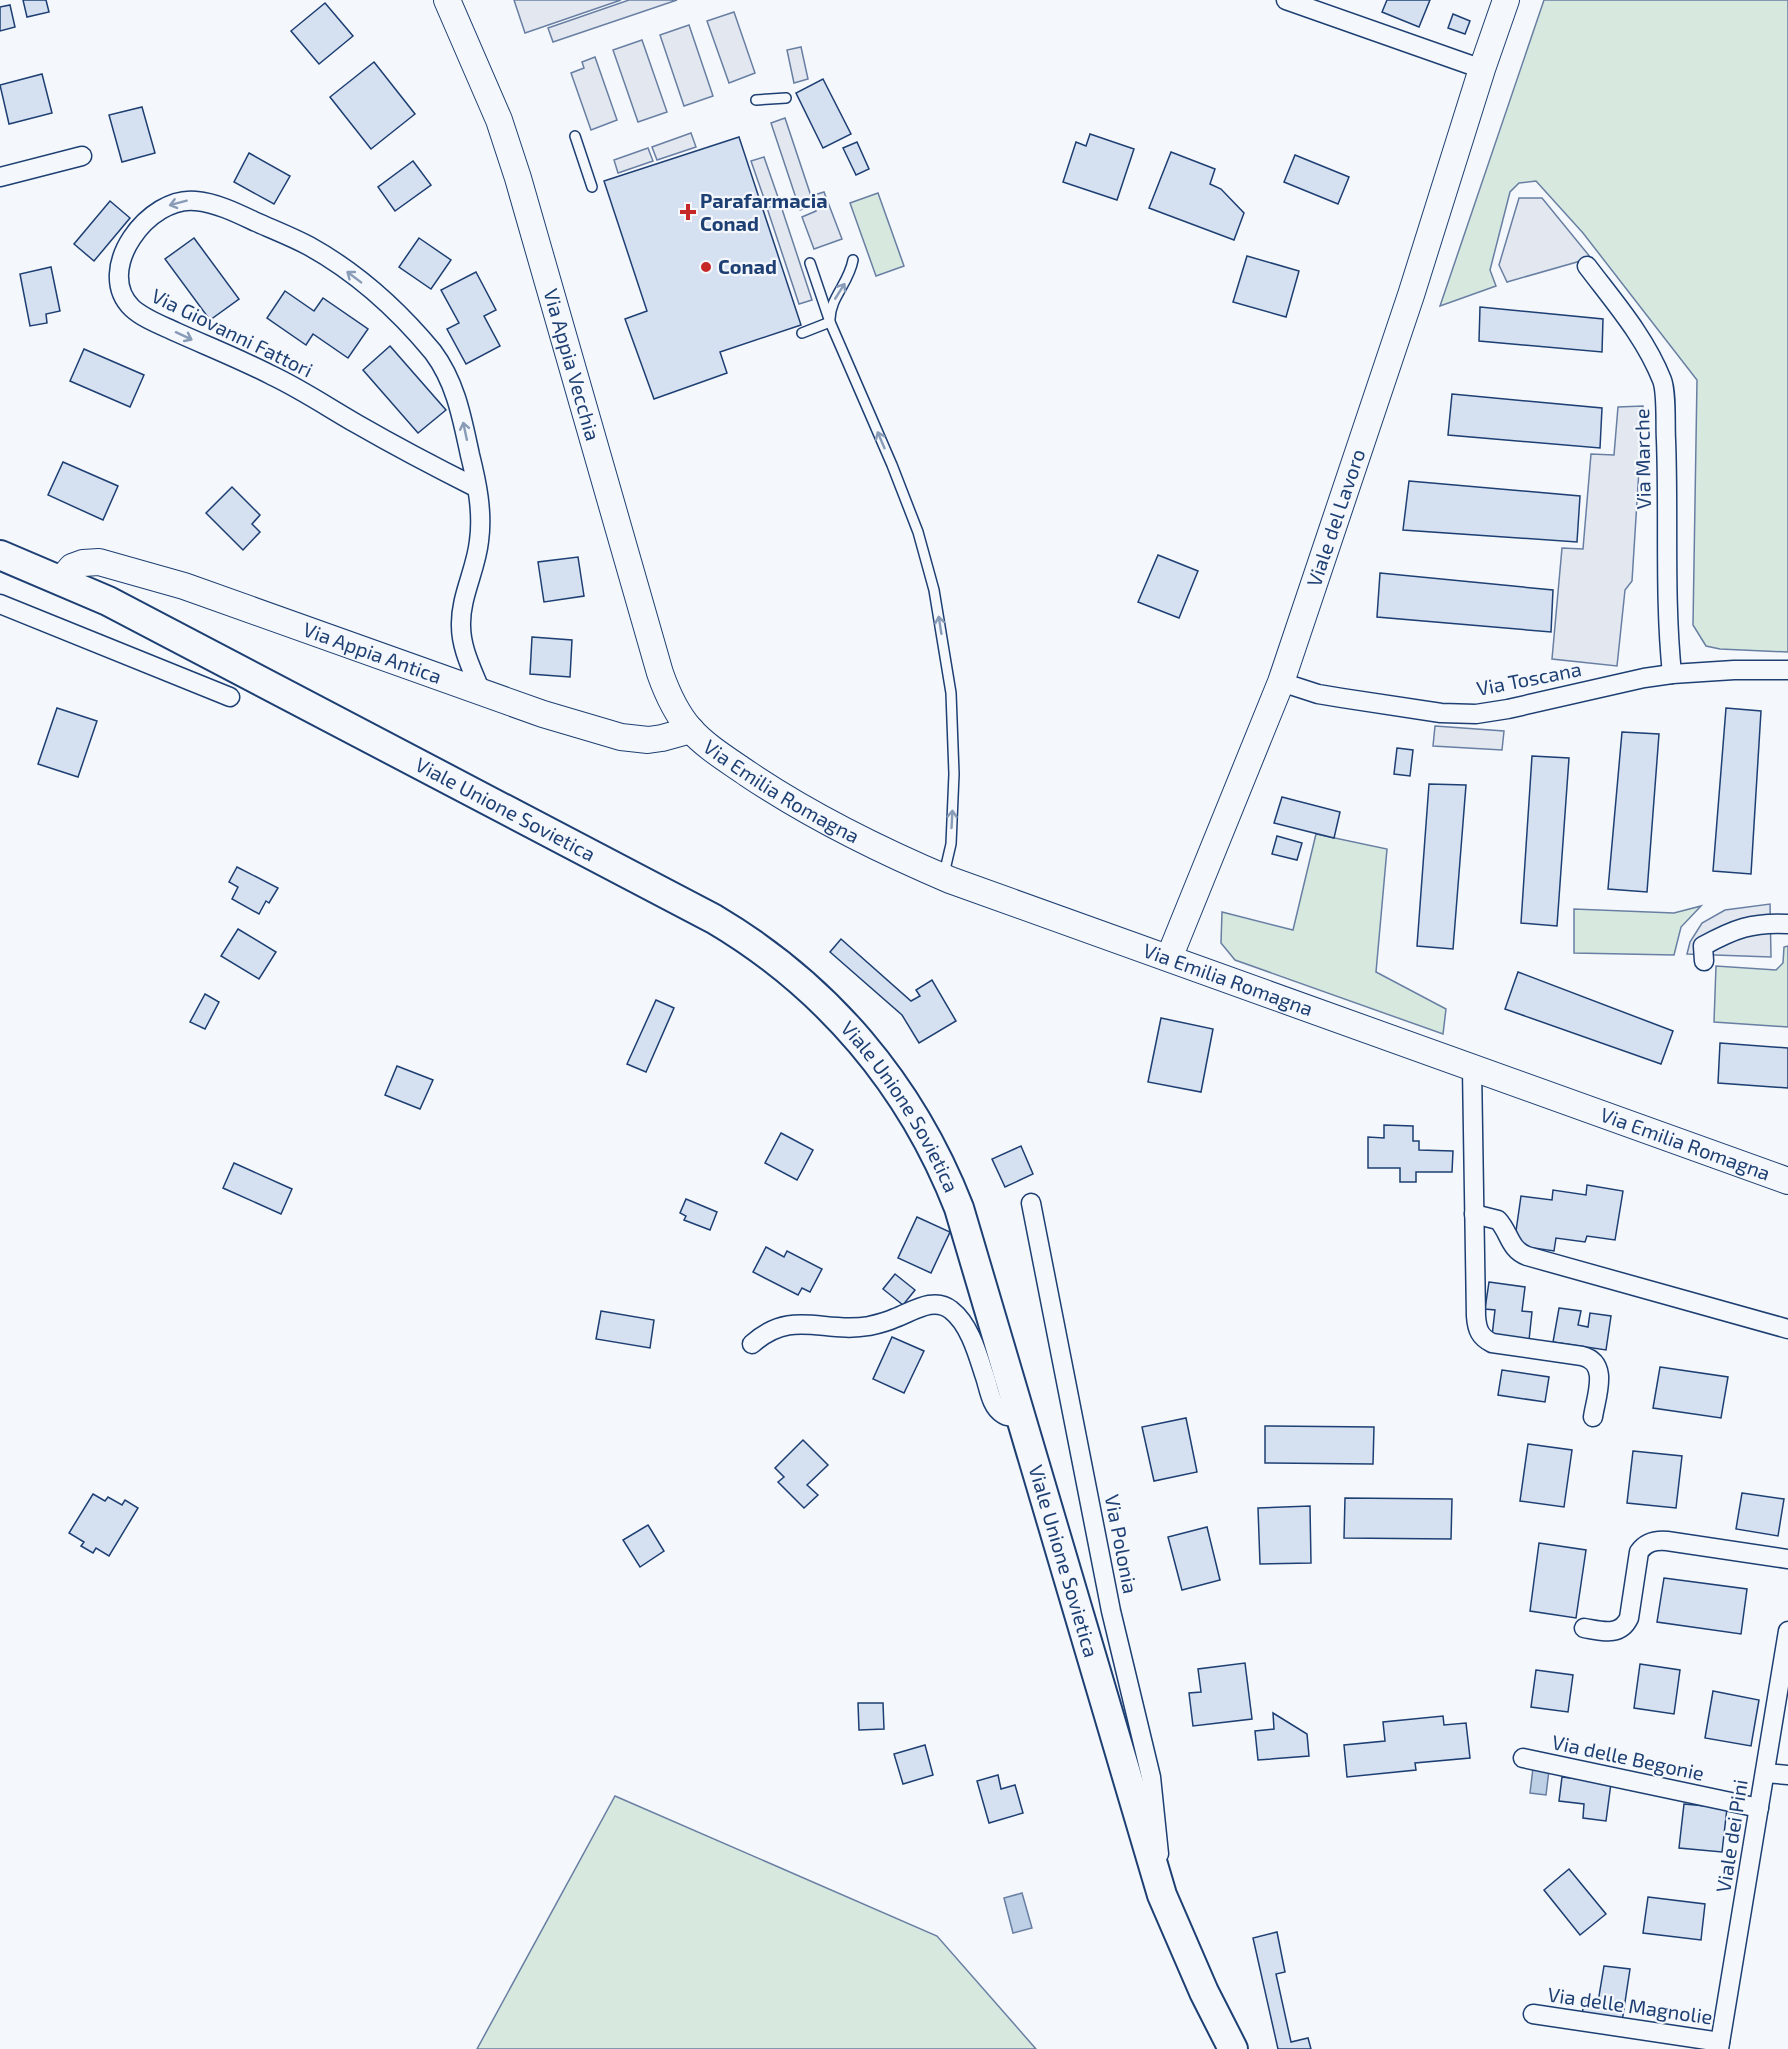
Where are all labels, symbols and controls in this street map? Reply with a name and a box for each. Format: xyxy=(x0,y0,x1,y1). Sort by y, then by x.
place label: Parafarmacia Conad xyxy=(700,188,828,235)
one-way arrow xyxy=(169,198,188,209)
marker: Parafarmacia Conad xyxy=(681,205,695,219)
place label: Conad xyxy=(718,254,777,278)
marker: Conad xyxy=(699,260,713,274)
one-way arrow xyxy=(346,271,362,284)
street label: Via Giovanni Fattori xyxy=(148,283,317,382)
one-way arrow xyxy=(835,283,847,300)
street label: Via Appia Vecchia xyxy=(539,286,606,443)
one-way arrow xyxy=(175,330,193,342)
street label: Via Marche xyxy=(1629,408,1655,510)
one-way arrow xyxy=(459,421,470,441)
one-way arrow xyxy=(875,431,886,450)
street label: Viale del Lavoro xyxy=(1301,446,1369,589)
one-way arrow xyxy=(934,616,945,635)
street label: Via Appia Antica xyxy=(300,617,445,688)
street label: Via Toscana xyxy=(1474,656,1583,700)
street label: Via Emilia Romagna xyxy=(699,734,864,848)
street label: Viale Unione Sovietica xyxy=(412,752,600,866)
one-way arrow xyxy=(947,810,958,830)
street label: Via Emilia Romagna xyxy=(1140,937,1316,1020)
street label: Viale Unione Sovietica xyxy=(837,1016,964,1196)
street label: Via Emilia Romagna xyxy=(1598,1102,1774,1185)
street label: Viale Unione Sovietica xyxy=(1025,1462,1104,1660)
street label: Via Polonia xyxy=(1101,1492,1143,1595)
street label: Via delle Begonie xyxy=(1550,1729,1706,1785)
street label: Viale dei Pini xyxy=(1710,1778,1752,1894)
street label: Via delle Magnolie xyxy=(1546,1982,1714,2028)

